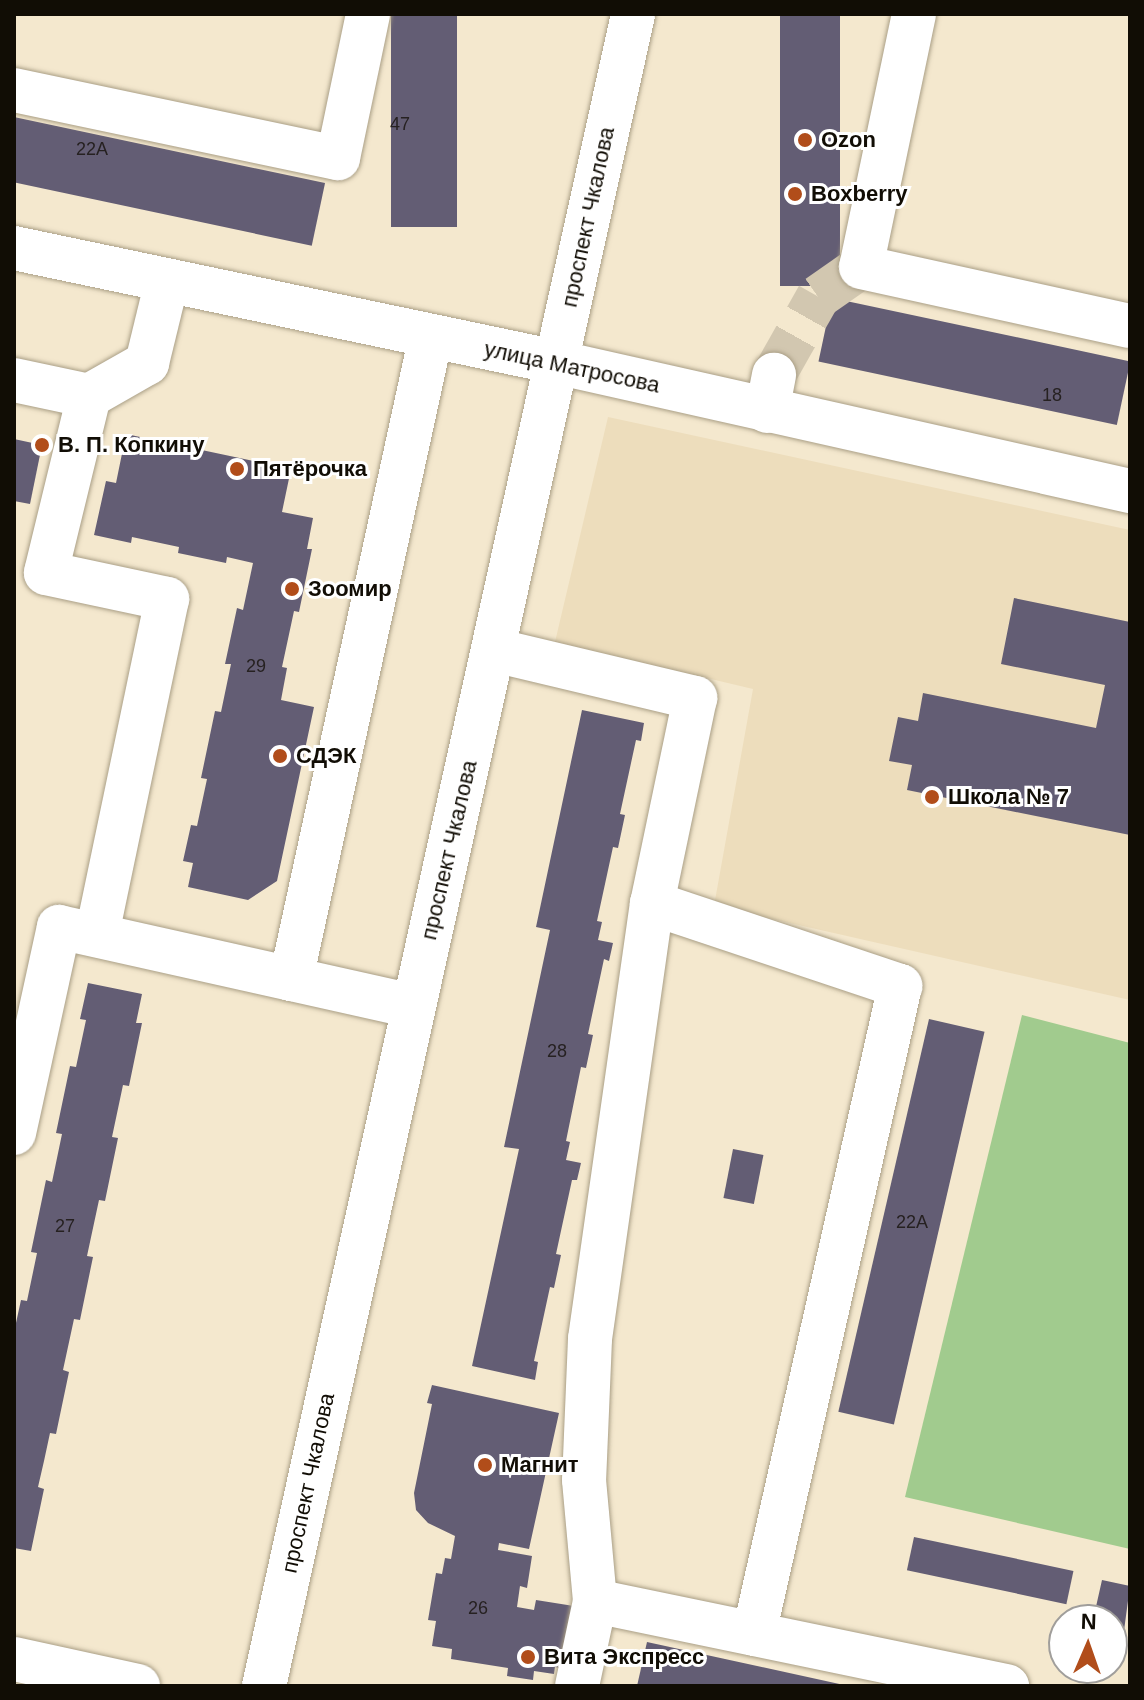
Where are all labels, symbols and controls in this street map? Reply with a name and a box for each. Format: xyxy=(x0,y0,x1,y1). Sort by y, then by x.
house number: 47 xyxy=(390,113,410,135)
street label: проспект Чкалова xyxy=(556,124,620,310)
place label: Ozon xyxy=(821,127,876,153)
marker: Ozon xyxy=(796,131,814,149)
house number: 22А xyxy=(76,138,108,160)
place label: Boxberry xyxy=(811,181,908,207)
marker: Boxberry xyxy=(786,185,804,203)
street label: улица Матросова xyxy=(482,336,662,398)
house number: 18 xyxy=(1042,384,1062,406)
place label: В. П. Копкину xyxy=(58,432,204,458)
marker: В. П. Копкину xyxy=(33,436,51,454)
place label: Пятёрочка xyxy=(253,456,367,482)
marker: Пятёрочка xyxy=(228,460,246,478)
place label: Зоомир xyxy=(308,576,392,602)
marker: Зоомир xyxy=(283,580,301,598)
house number: 29 xyxy=(246,655,266,677)
place label: СДЭК xyxy=(296,743,356,769)
marker: СДЭК xyxy=(271,747,289,765)
street label: проспект Чкалова xyxy=(415,758,483,942)
place label: Школа № 7 xyxy=(948,784,1069,810)
marker: Школа № 7 xyxy=(923,788,941,806)
house number: 28 xyxy=(547,1040,567,1062)
house number: 22А xyxy=(896,1211,928,1233)
house number: 27 xyxy=(55,1215,75,1237)
street label: проспект Чкалова xyxy=(276,1390,340,1576)
place label: Магнит xyxy=(501,1452,579,1478)
marker: Магнит xyxy=(476,1456,494,1474)
house number: 26 xyxy=(468,1597,488,1619)
north arrow xyxy=(1048,1604,1128,1684)
text: N xyxy=(1080,1609,1097,1634)
place label: Вита Экспресс xyxy=(544,1644,704,1670)
marker: Вита Экспресс xyxy=(519,1648,537,1666)

